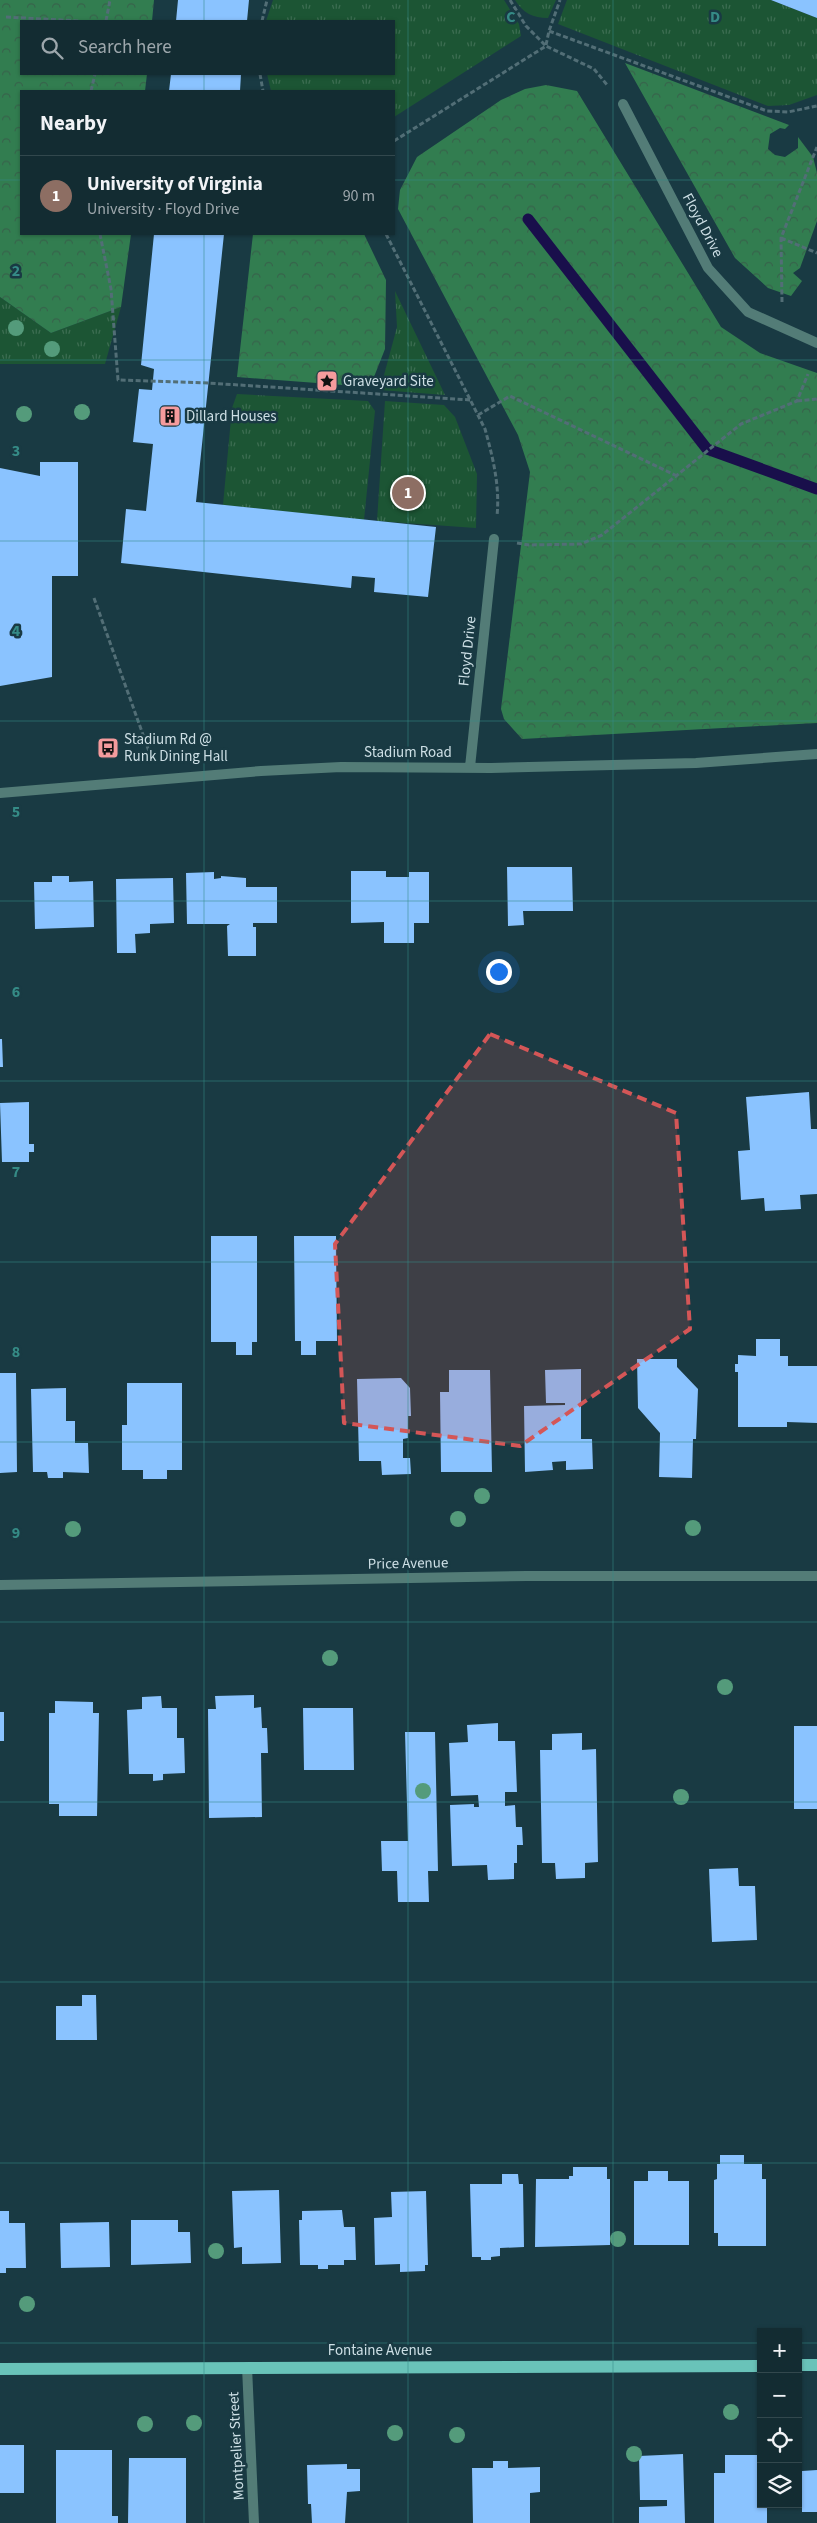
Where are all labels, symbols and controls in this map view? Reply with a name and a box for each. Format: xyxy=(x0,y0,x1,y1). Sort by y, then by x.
text: C xyxy=(506,6,516,28)
text: D xyxy=(710,6,720,28)
search box xyxy=(20,20,395,75)
icon: search xyxy=(38,34,66,62)
text: Search here xyxy=(78,34,172,61)
text: Nearby xyxy=(40,108,107,138)
text: University of Virginia xyxy=(87,171,263,198)
text: 1 xyxy=(52,185,60,207)
text: 90 m xyxy=(343,185,375,207)
street label: Floyd Drive xyxy=(677,189,728,261)
text: University · Floyd Drive xyxy=(87,198,240,220)
text: 2 xyxy=(12,260,20,282)
place icon: Graveyard Site xyxy=(315,369,339,393)
place label: Graveyard Site xyxy=(343,371,434,392)
building icon: Dillard Houses xyxy=(158,404,182,428)
place label: Dillard Houses xyxy=(186,406,277,427)
text: 3 xyxy=(12,440,20,462)
pin: 1 xyxy=(392,474,424,512)
street label: Floyd Drive xyxy=(453,615,482,687)
text: 4 xyxy=(12,620,21,642)
place label: Stadium Rd @ Runk Dining Hall xyxy=(124,729,228,767)
bus stop icon: Stadium Rd @ Runk Dining Hall xyxy=(96,736,120,760)
street label: Stadium Road xyxy=(364,742,452,763)
text: 5 xyxy=(12,801,20,823)
your location xyxy=(486,959,512,985)
text: 6 xyxy=(12,981,20,1003)
text: 7 xyxy=(12,1161,20,1183)
text: 8 xyxy=(12,1341,20,1363)
text: 9 xyxy=(12,1522,20,1544)
street label: Price Avenue xyxy=(368,1552,448,1575)
map controls xyxy=(757,2328,802,2508)
button: + xyxy=(757,2328,802,2373)
street label: Fontaine Avenue xyxy=(328,2340,432,2361)
button: − xyxy=(757,2373,802,2418)
street label: Montpelier Street xyxy=(223,2391,250,2501)
button: locate xyxy=(757,2418,802,2463)
button: layers xyxy=(757,2463,802,2508)

